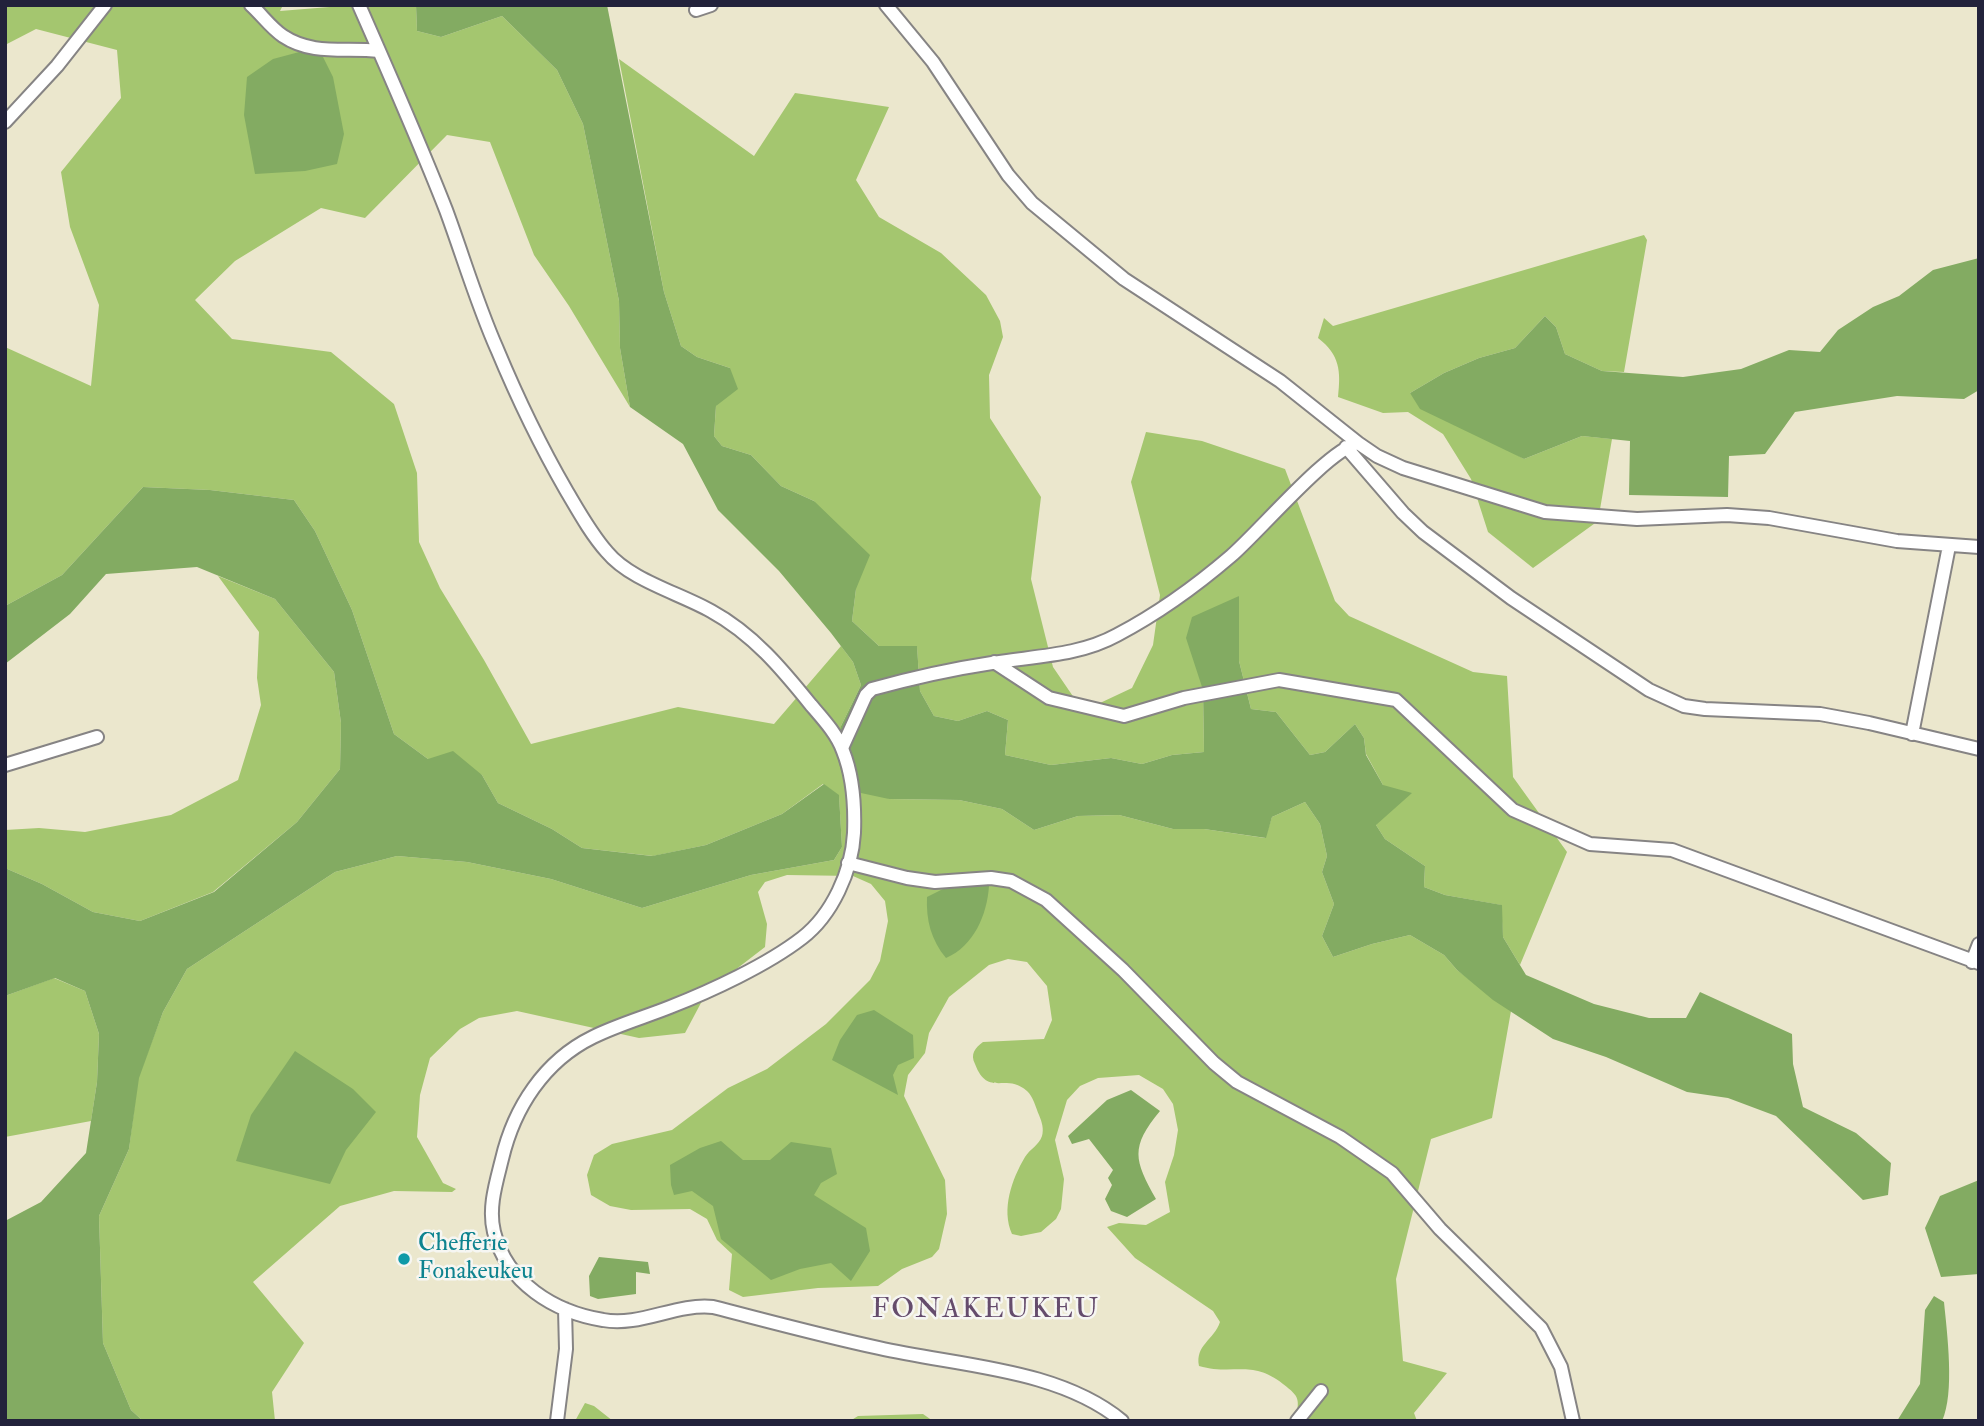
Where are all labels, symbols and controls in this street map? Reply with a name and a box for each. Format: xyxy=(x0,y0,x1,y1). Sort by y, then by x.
place label: Chefferie Fonakeukeu xyxy=(418,1231,533,1287)
marker: Chefferie Fonakeukeu xyxy=(396,1251,412,1267)
district label: FONAKEUKEU xyxy=(873,1294,1099,1328)

